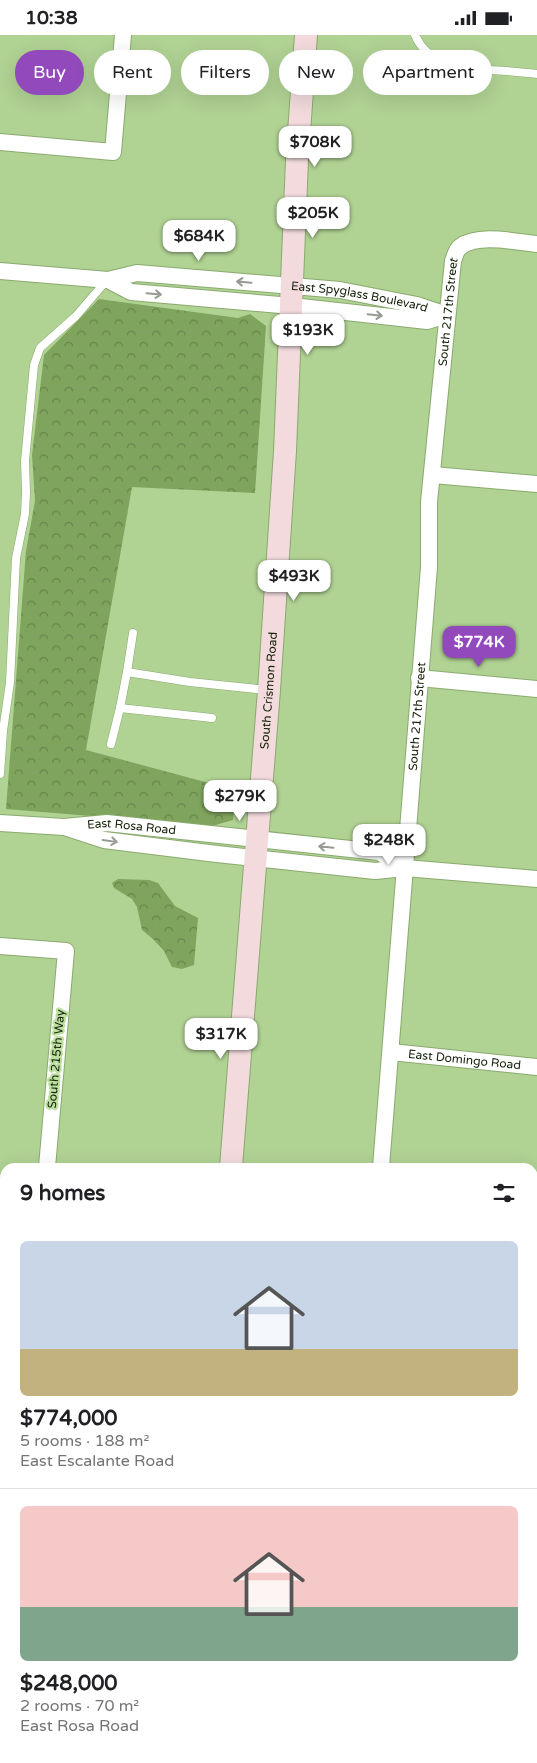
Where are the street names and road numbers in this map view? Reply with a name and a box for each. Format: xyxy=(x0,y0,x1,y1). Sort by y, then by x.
street label: South 217th Street xyxy=(436,255,461,367)
street label: East Spyglass Boulevard xyxy=(290,279,430,315)
street label: South Crismon Road xyxy=(257,631,280,750)
street label: South 217th Street xyxy=(406,661,428,771)
street label: East Rosa Road xyxy=(86,816,177,837)
street label: South 215th Way xyxy=(45,1008,67,1109)
street label: East Domingo Road xyxy=(408,1047,522,1072)

